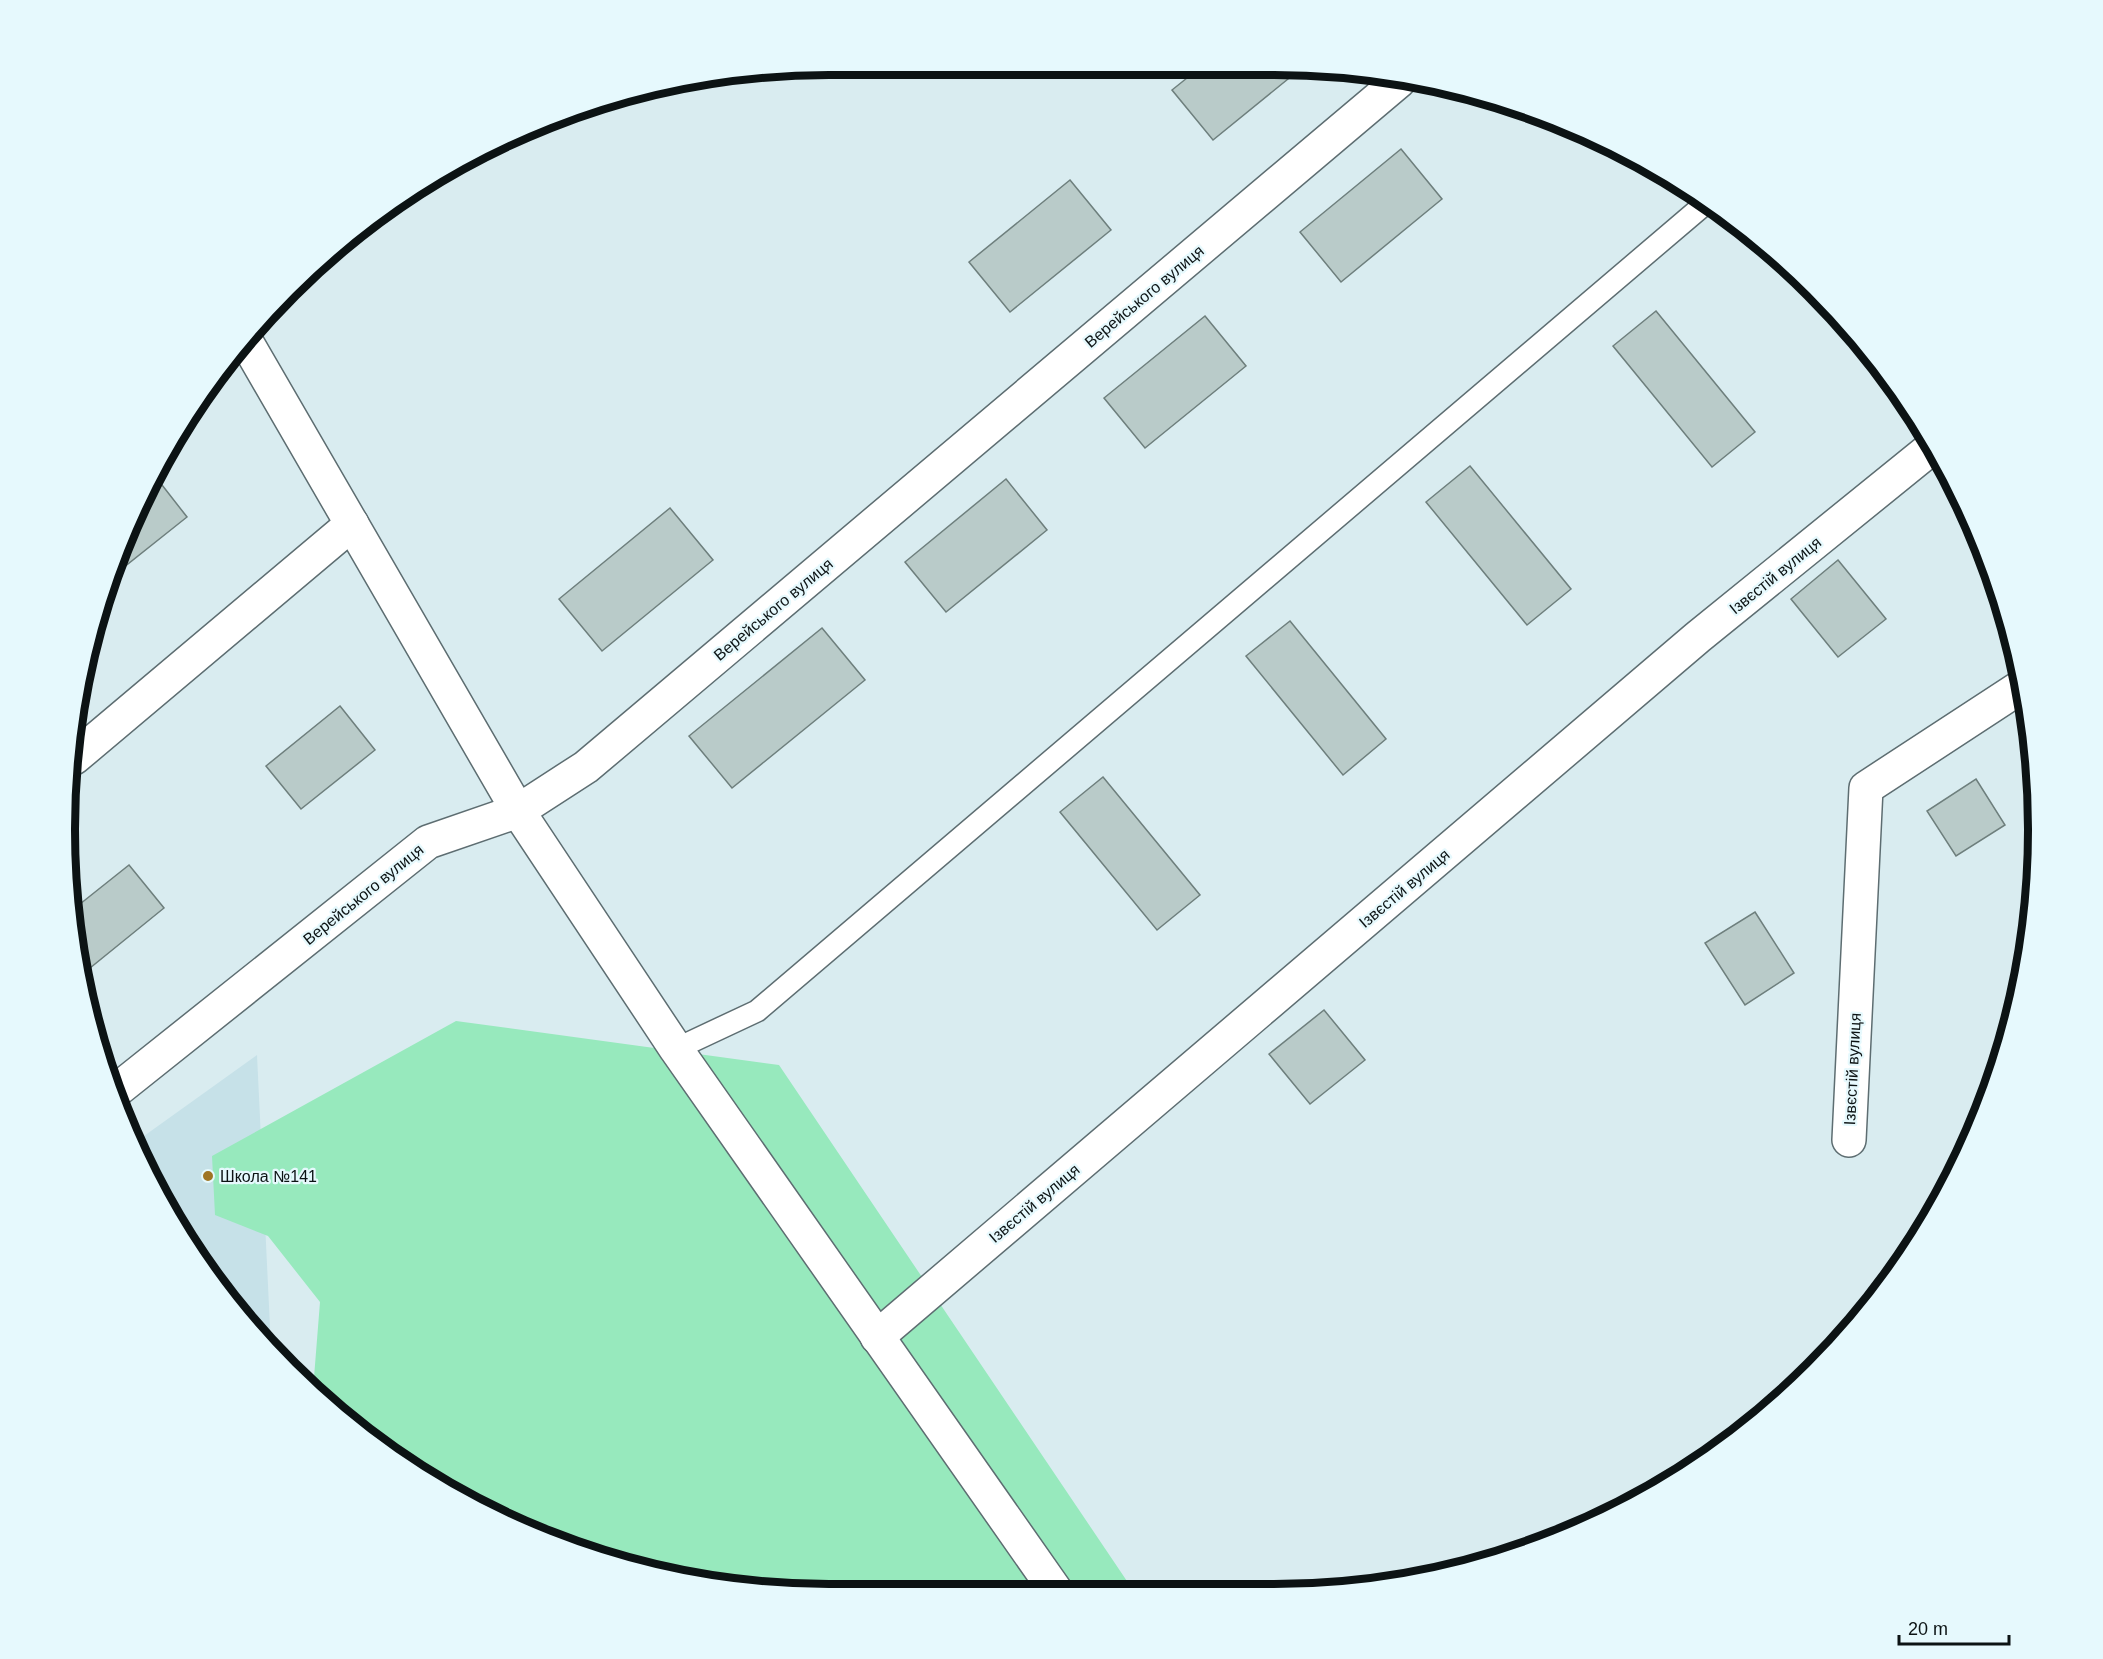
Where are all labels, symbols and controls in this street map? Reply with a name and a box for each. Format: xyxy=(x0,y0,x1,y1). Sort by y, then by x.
street label: Верейського вулиця xyxy=(1082,242,1207,351)
street label: Ізвєстій вулиця xyxy=(1726,533,1824,617)
street label: Верейського вулиця xyxy=(711,555,836,664)
street label: Верейського вулиця xyxy=(300,841,427,948)
street label: Ізвєстій вулиця xyxy=(1356,846,1453,931)
street label: Ізвєстій вулиця xyxy=(1841,1012,1864,1126)
street label: Ізвєстій вулиця xyxy=(986,1161,1083,1246)
place label: Школа №141 xyxy=(220,1168,317,1185)
marker: Школа №141 xyxy=(201,1169,215,1183)
scale bar xyxy=(1899,1608,2008,1646)
text: 20 m xyxy=(1908,1619,1948,1639)

